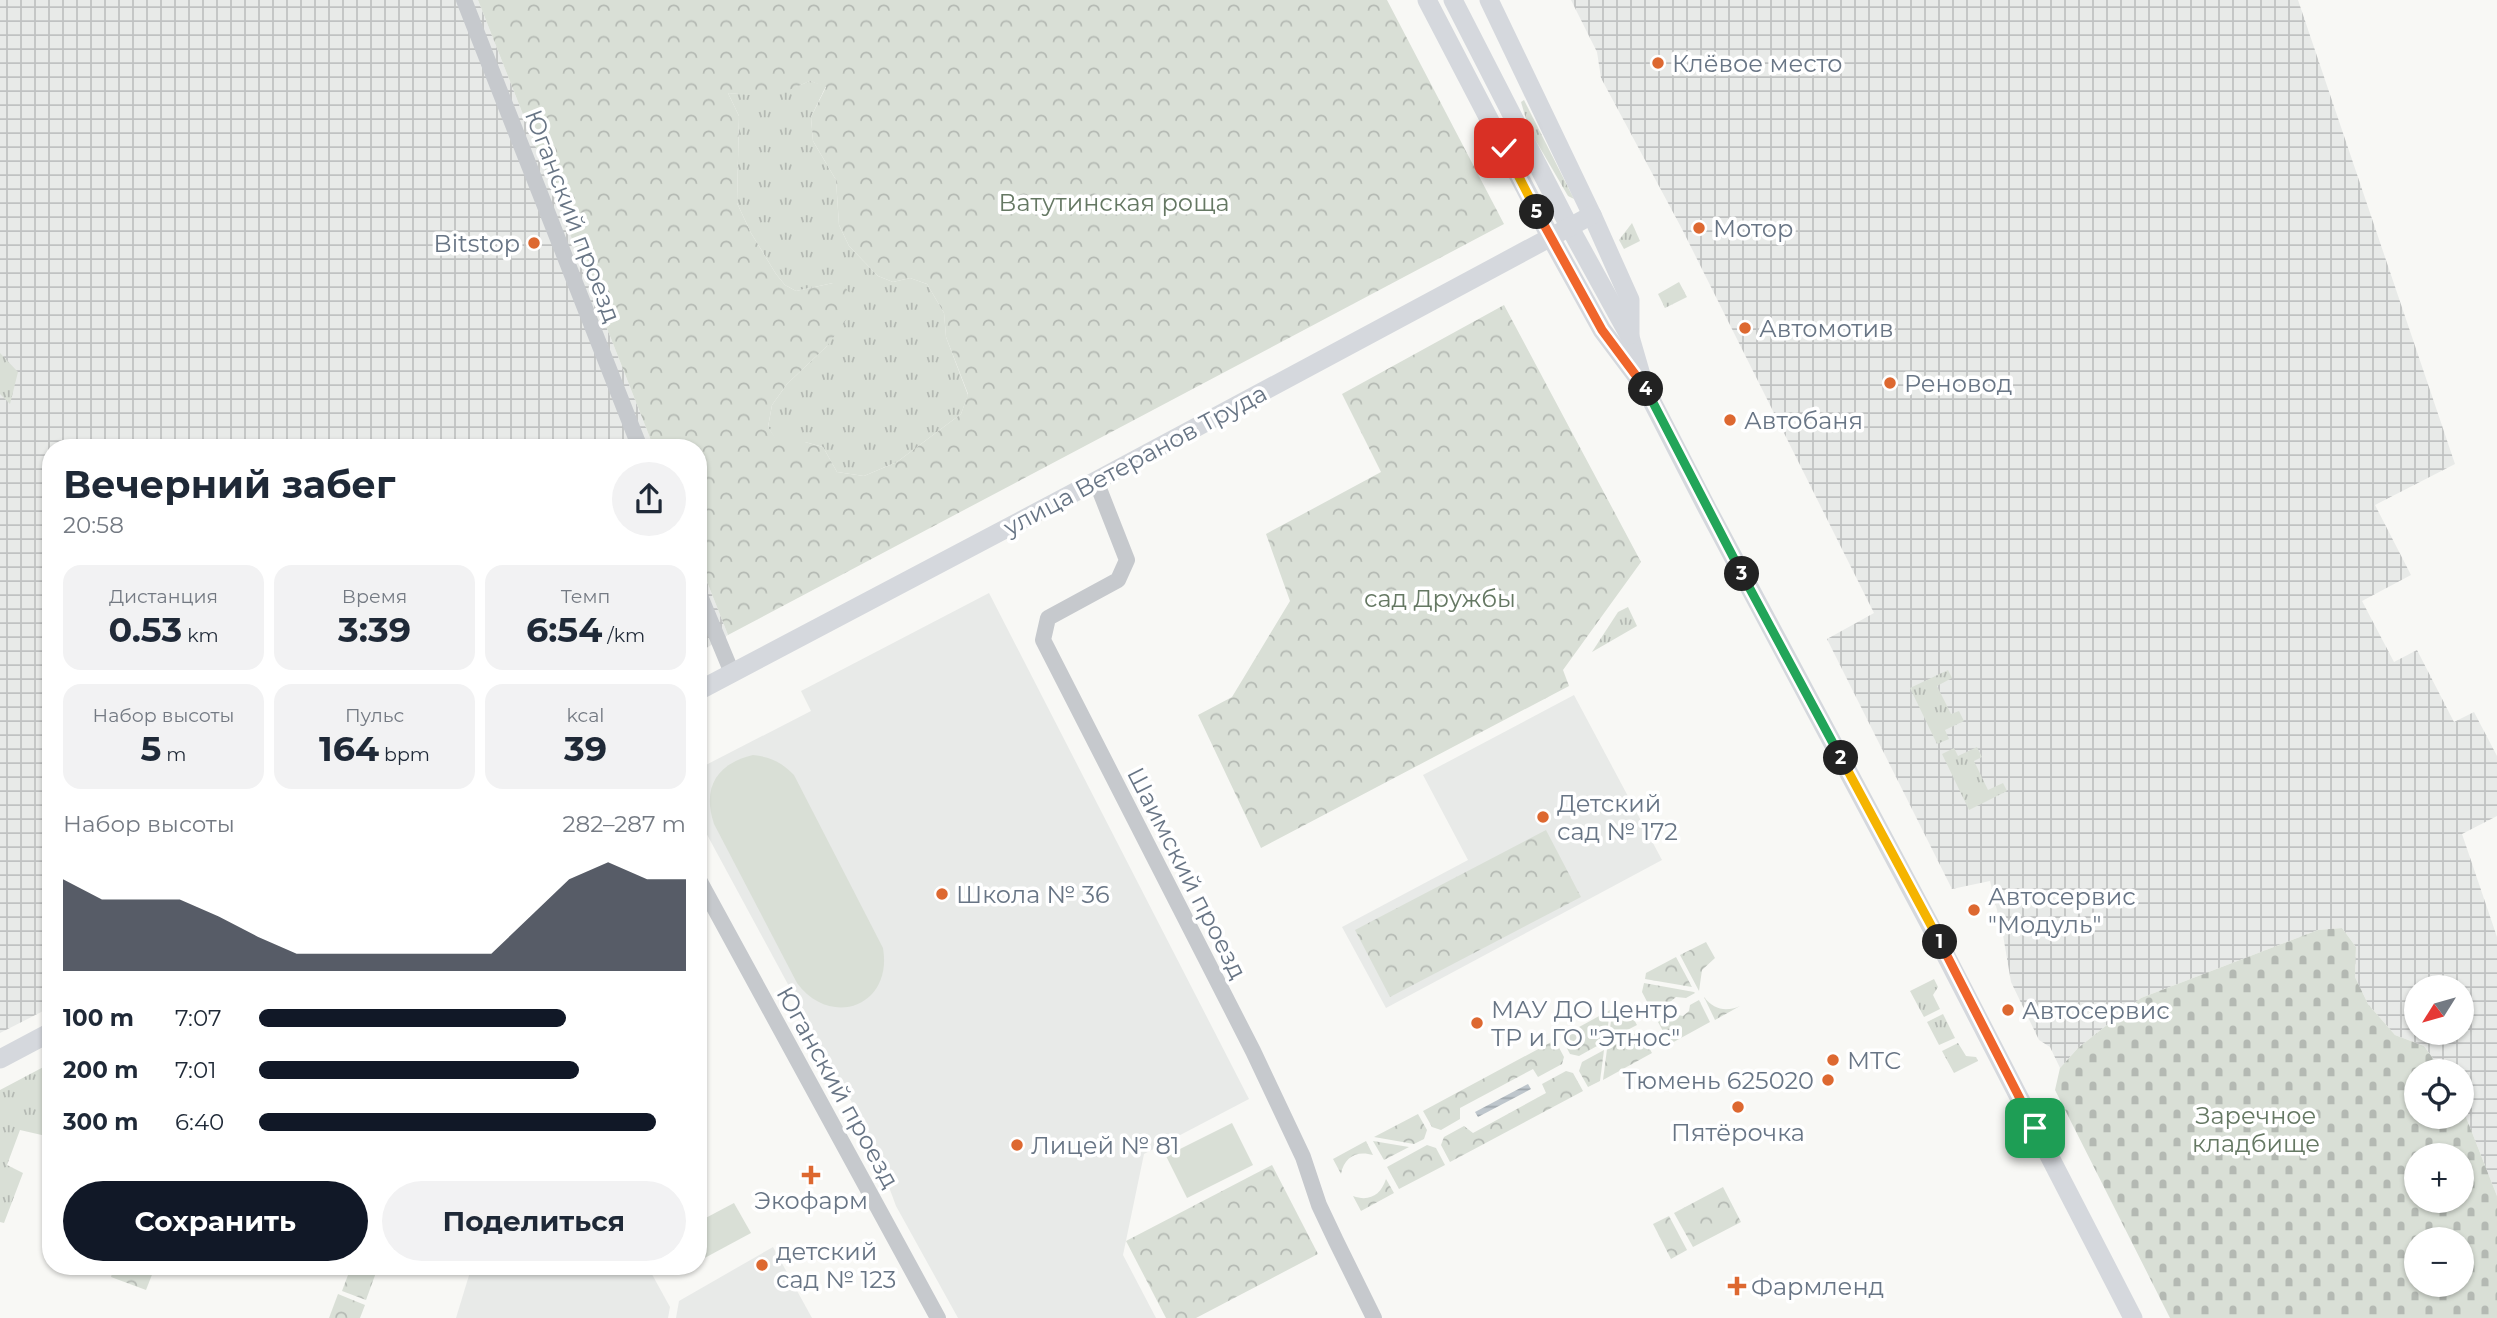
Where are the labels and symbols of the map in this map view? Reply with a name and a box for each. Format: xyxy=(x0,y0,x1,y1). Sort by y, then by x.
place label: Клёвое место xyxy=(1672,49,1843,78)
marker: Клёвое место xyxy=(1650,55,1666,71)
street label: Юганский проезд xyxy=(519,105,627,327)
pin xyxy=(1474,118,1534,178)
park label: Ватутинская роща xyxy=(999,188,1229,217)
pin: 5 xyxy=(1520,194,1554,230)
place label: Мотор xyxy=(1713,214,1793,243)
marker: Мотор xyxy=(1691,220,1707,236)
place label: Bitstop xyxy=(434,229,520,258)
marker: Bitstop xyxy=(526,235,542,251)
place label: Автомотив xyxy=(1759,314,1894,343)
marker: Автомотив xyxy=(1737,320,1753,336)
place label: Реновод xyxy=(1904,369,2012,398)
pin: 4 xyxy=(1628,372,1664,406)
marker: Реновод xyxy=(1882,375,1898,391)
street label: улица Ветеранов Труда xyxy=(997,378,1272,542)
place label: Автобаня xyxy=(1744,406,1863,435)
marker: Автобаня xyxy=(1722,412,1738,428)
pin: 3 xyxy=(1724,556,1760,592)
park label: сад Дружбы xyxy=(1364,584,1516,613)
pin: 2 xyxy=(1824,740,1858,776)
street label: Шаимский проезд xyxy=(1121,762,1253,984)
place label: Детский сад № 172 xyxy=(1557,789,1678,846)
marker: Детский сад № 172 xyxy=(1535,809,1551,825)
place label: Школа № 36 xyxy=(956,880,1110,909)
place label: Автосервис "Модуль" xyxy=(1988,882,2136,939)
marker: Школа № 36 xyxy=(934,886,950,902)
marker: Автосервис "Модуль" xyxy=(1966,902,1982,918)
pin: 1 xyxy=(1923,925,1958,960)
north arrow xyxy=(2404,975,2474,1045)
street label: Юганский проезд xyxy=(771,981,905,1193)
place label: МАУ ДО Центр ТР и ГО "Этнос" xyxy=(1491,995,1680,1052)
place label: Автосервис xyxy=(2022,996,2170,1025)
marker: Автосервис xyxy=(2000,1002,2016,1018)
marker: МАУ ДО Центр ТР и ГО "Этнос" xyxy=(1469,1015,1485,1031)
place label: МТС xyxy=(1847,1046,1901,1075)
marker: МТС xyxy=(1825,1052,1841,1068)
place label: Тюмень 625020 xyxy=(1622,1066,1814,1095)
marker: Тюмень 625020 xyxy=(1820,1072,1836,1088)
pin xyxy=(2005,1098,2065,1158)
marker: Пятёрочка xyxy=(1730,1099,1746,1115)
park label: Заречное кладбище xyxy=(2192,1101,2320,1158)
place label: Пятёрочка xyxy=(1671,1118,1805,1147)
place label: Лицей № 81 xyxy=(1031,1131,1179,1160)
marker: Лицей № 81 xyxy=(1009,1137,1025,1153)
marker: Экофарм xyxy=(803,1167,819,1183)
place label: Экофарм xyxy=(754,1186,868,1215)
place label: детский сад № 123 xyxy=(776,1237,896,1294)
marker: детский сад № 123 xyxy=(754,1257,770,1273)
place label: Фармленд xyxy=(1751,1272,1884,1301)
marker: Фармленд xyxy=(1729,1278,1745,1294)

